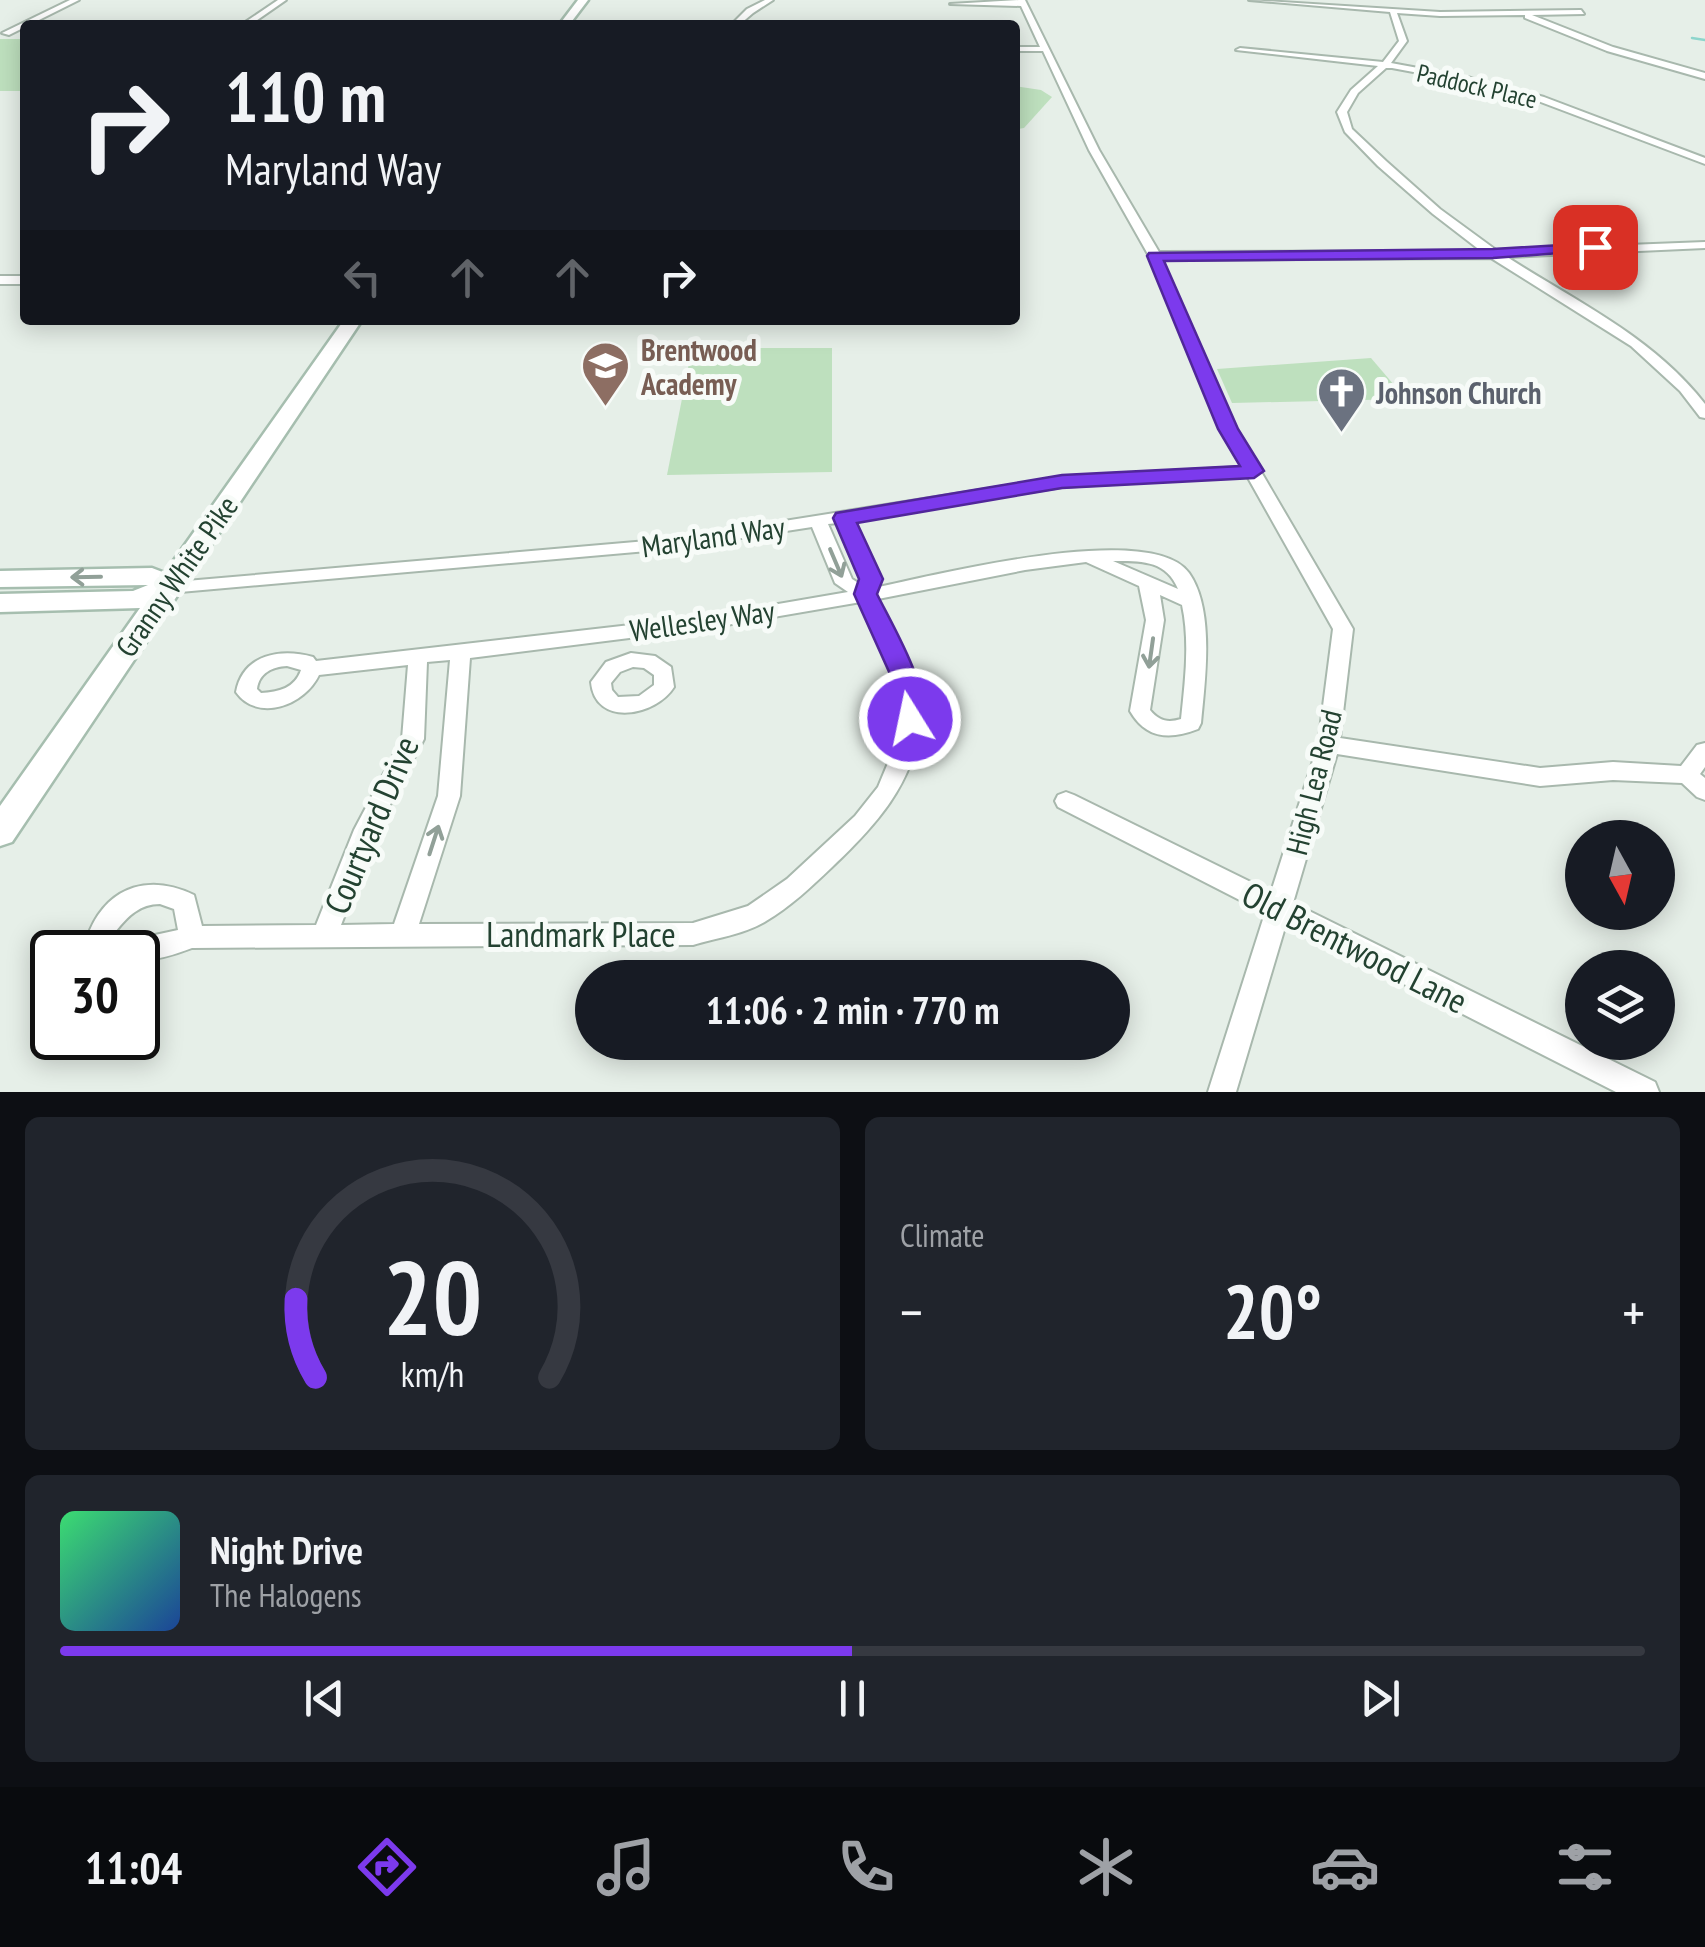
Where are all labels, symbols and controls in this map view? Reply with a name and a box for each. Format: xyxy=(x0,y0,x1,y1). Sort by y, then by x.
text: 110 m xyxy=(225,51,386,141)
street label: Paddock Place xyxy=(1414,57,1540,115)
icon: right xyxy=(60,60,190,190)
text: Maryland Way xyxy=(225,139,441,197)
pin xyxy=(1553,205,1638,290)
icon: arrive xyxy=(1568,220,1623,275)
icon: left xyxy=(335,250,390,305)
icon: ahead xyxy=(440,250,495,305)
icon: ahead xyxy=(545,250,600,305)
icon: right xyxy=(650,250,705,305)
place label: Brentwood Academy xyxy=(640,330,757,403)
school or university icon: Brentwood Academy xyxy=(580,340,632,408)
church icon: Johnson Church xyxy=(1315,366,1367,434)
place label: Johnson Church xyxy=(1375,373,1541,412)
street label: Granny White Pike xyxy=(106,488,246,664)
street label: Maryland Way xyxy=(639,507,788,565)
one-way arrow xyxy=(828,547,846,578)
one-way arrow xyxy=(70,568,102,586)
street label: Wellesley Way xyxy=(627,590,777,649)
one-way arrow xyxy=(1141,636,1160,669)
position arrow xyxy=(858,667,962,771)
street label: High Lea Road xyxy=(1276,705,1350,859)
street label: Courtyard Drive xyxy=(313,729,429,921)
north arrow xyxy=(1565,820,1675,930)
map controls xyxy=(1565,820,1675,1060)
one-way arrow xyxy=(427,825,445,857)
street label: Old Brentwood Lane xyxy=(1235,871,1475,1023)
street label: Landmark Place xyxy=(486,911,676,957)
speed limit sign: 30 xyxy=(30,930,160,1060)
button: layers xyxy=(1565,950,1675,1060)
text: 11:06 · 2 min · 770 m xyxy=(706,985,999,1034)
text: Climate xyxy=(900,1214,984,1256)
text: 20 xyxy=(383,1229,482,1364)
text: 20° xyxy=(1223,1263,1322,1360)
text: − xyxy=(900,1276,923,1347)
text: + xyxy=(1622,1276,1645,1347)
text: km/h xyxy=(401,1351,464,1397)
text: Night Drive xyxy=(210,1525,363,1574)
text: The Halogens xyxy=(210,1574,362,1616)
icon: previous xyxy=(297,1671,352,1726)
icon: pause xyxy=(825,1671,880,1726)
icon: next xyxy=(1353,1671,1408,1726)
icon: directions xyxy=(352,1832,422,1902)
icon: music xyxy=(591,1832,661,1902)
icon: phone xyxy=(831,1832,901,1902)
icon: climate xyxy=(1071,1832,1141,1902)
icon: car xyxy=(1310,1832,1380,1902)
icon: filters xyxy=(1550,1832,1620,1902)
text: 11:04 xyxy=(85,1838,182,1896)

